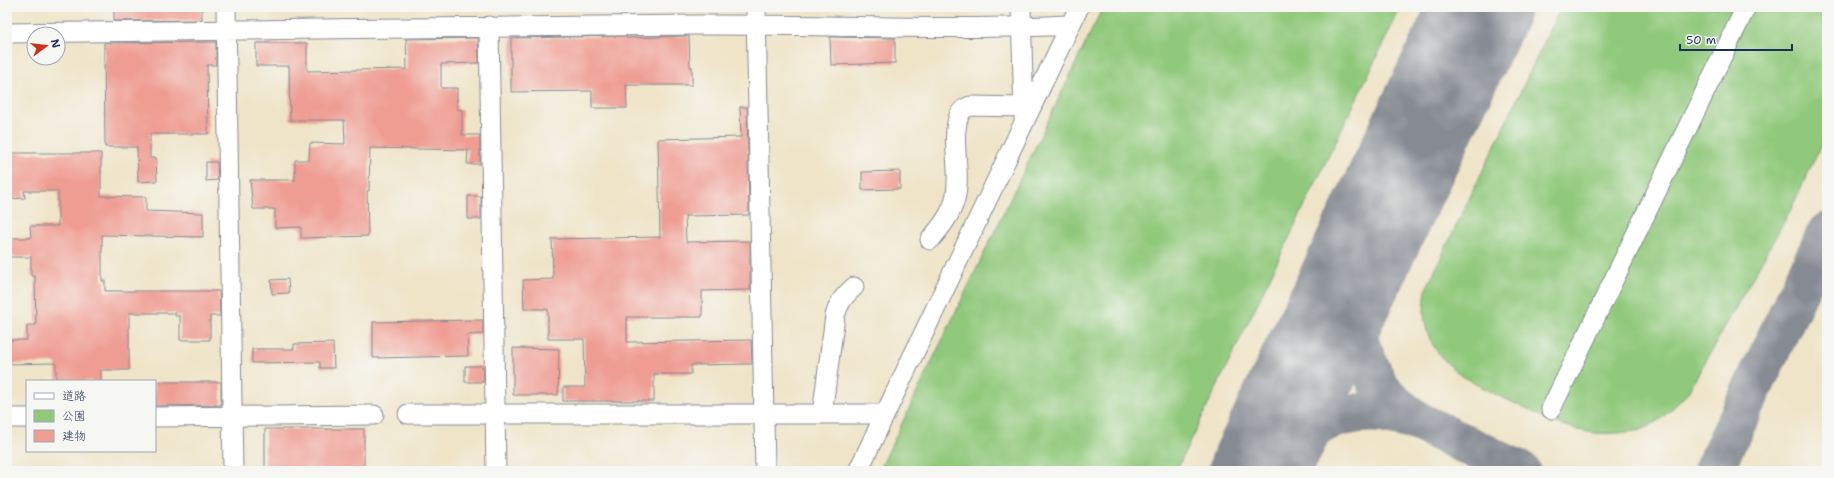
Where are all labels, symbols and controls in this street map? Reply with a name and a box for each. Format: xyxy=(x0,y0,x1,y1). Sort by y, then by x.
north arrow xyxy=(26,26,66,66)
scale bar xyxy=(1680,26,1792,52)
text: 50 m xyxy=(1686,32,1716,48)
text: N xyxy=(47,37,64,50)
legend xyxy=(26,380,156,452)
text: 道路 xyxy=(62,388,86,404)
text: 公園 xyxy=(62,408,86,424)
text: 建物 xyxy=(62,428,86,444)

